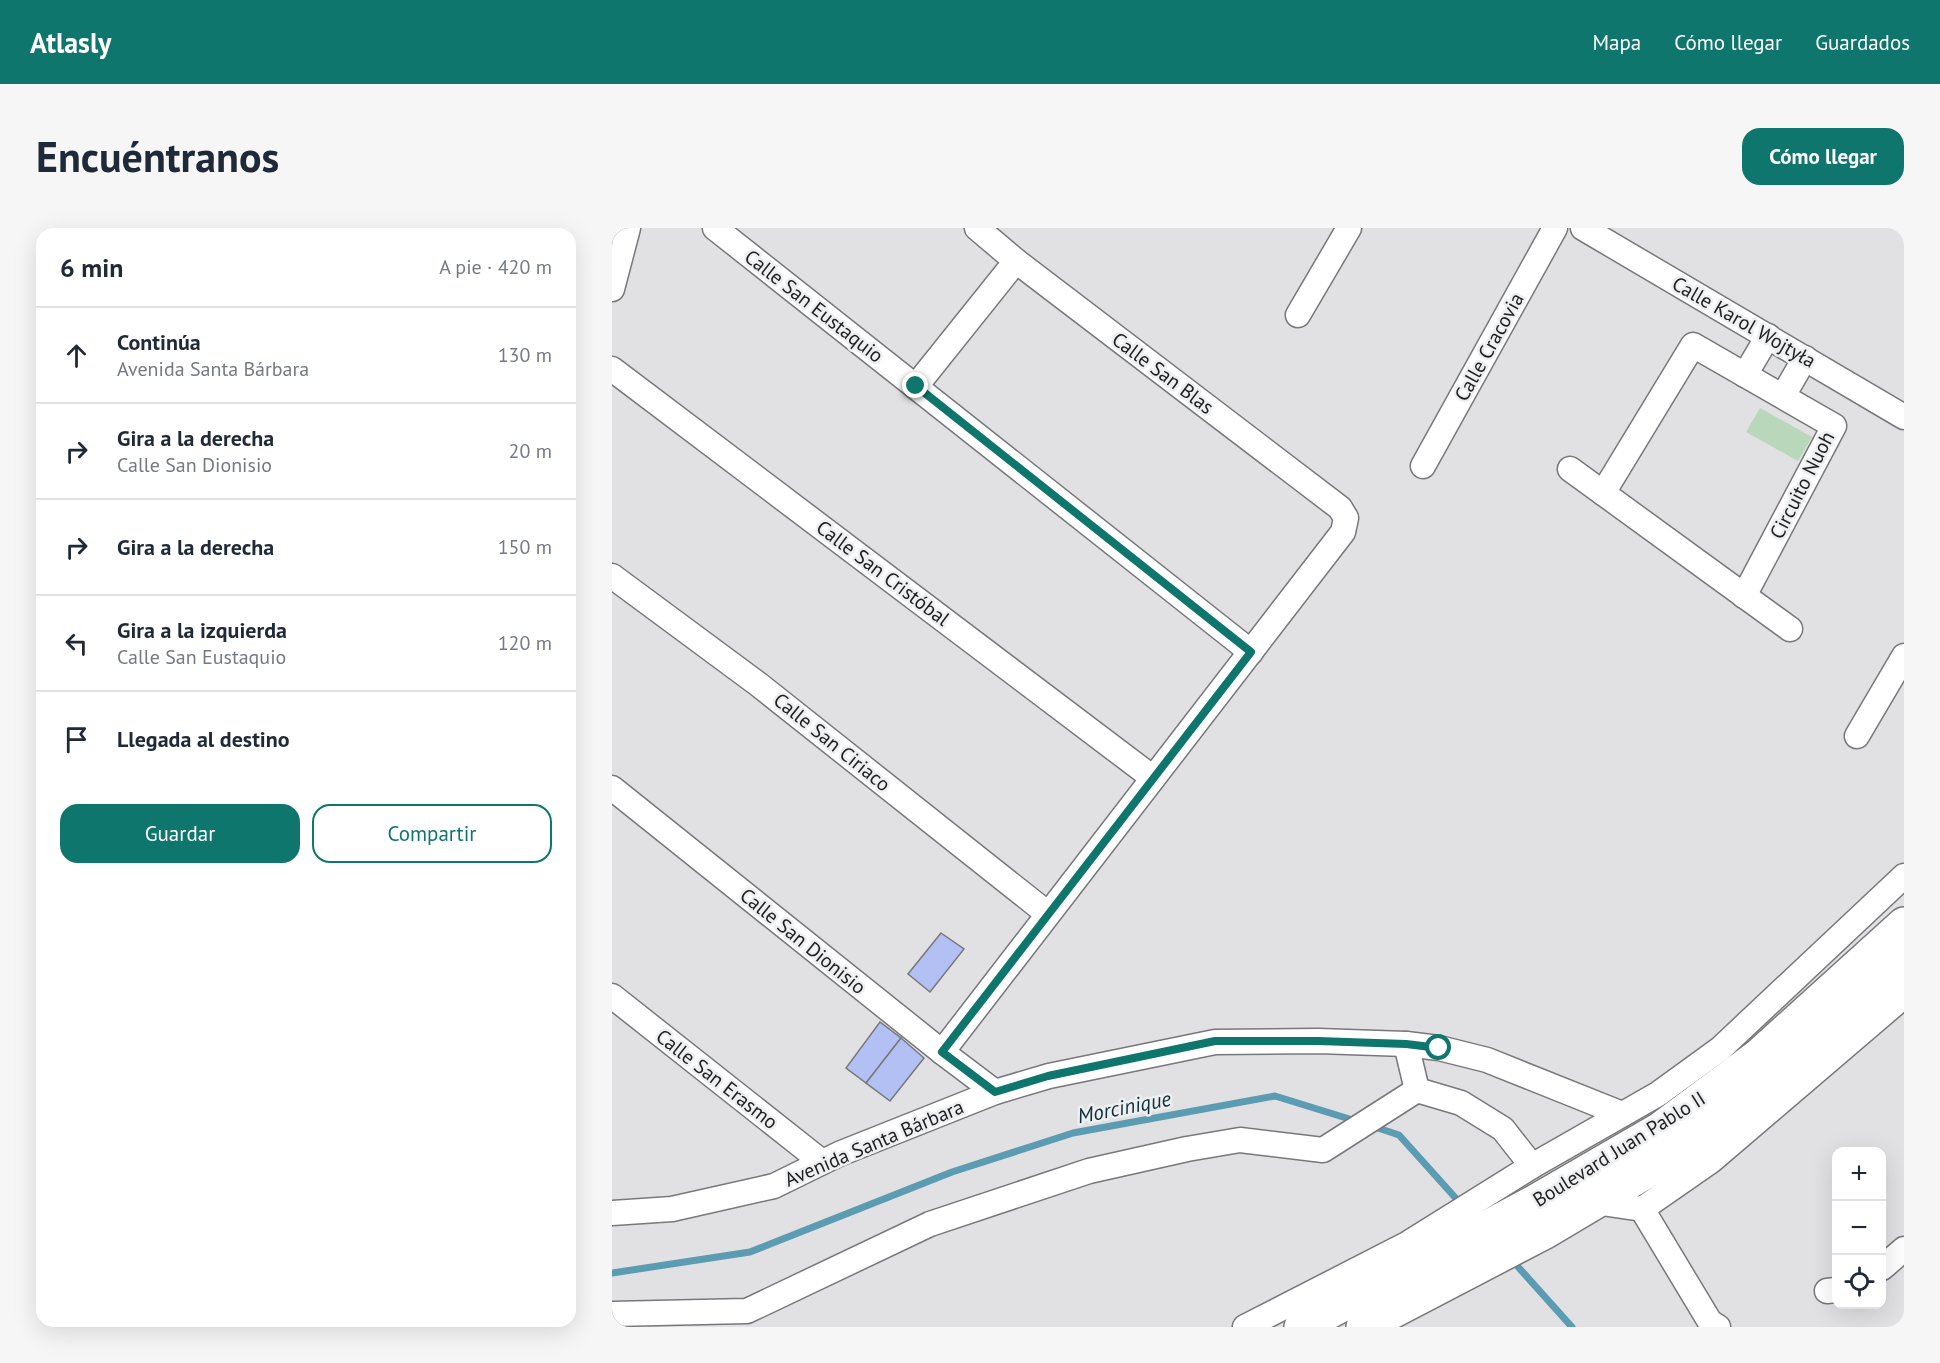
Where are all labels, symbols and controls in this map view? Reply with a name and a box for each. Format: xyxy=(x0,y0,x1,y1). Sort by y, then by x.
text: Atlasly xyxy=(30,24,112,61)
text: Mapa xyxy=(1592,29,1641,56)
text: Cómo llegar xyxy=(1674,29,1782,56)
text: Guardados xyxy=(1815,29,1910,56)
button: Cómo llegar xyxy=(1742,128,1904,185)
text: Encuéntranos xyxy=(36,129,279,184)
street label: Calle San Eustaquio xyxy=(739,244,889,368)
text: 6 min xyxy=(60,251,123,284)
text: A pie · 420 m xyxy=(439,254,552,280)
street label: Calle Karol Wojtyła xyxy=(1667,270,1821,374)
street label: Calle Cracovia xyxy=(1449,288,1529,406)
street label: Calle San Blas xyxy=(1107,326,1219,420)
text: Continúa xyxy=(117,328,201,356)
icon: ahead xyxy=(60,339,93,372)
text: 130 m xyxy=(498,342,552,368)
text: Avenida Santa Bárbara xyxy=(117,356,309,382)
route end xyxy=(902,372,928,398)
text: Gira a la derecha xyxy=(117,424,274,452)
street label: Circuito Nuoh xyxy=(1764,427,1840,543)
icon: right xyxy=(60,435,93,468)
text: 20 m xyxy=(509,438,552,464)
text: Calle San Dionisio xyxy=(117,452,272,478)
street label: Calle San Cristóbal xyxy=(811,514,955,632)
icon: right xyxy=(60,531,93,564)
text: Gira a la derecha xyxy=(117,533,274,561)
text: 150 m xyxy=(498,534,552,560)
text: Gira a la izquierda xyxy=(117,616,287,644)
icon: left xyxy=(60,627,93,660)
text: 120 m xyxy=(498,630,552,656)
text: Calle San Eustaquio xyxy=(117,644,286,670)
street label: Calle San Ciriaco xyxy=(768,687,896,797)
icon: arrive xyxy=(60,723,93,756)
text: Llegada al destino xyxy=(117,725,290,753)
button: Guardar xyxy=(60,804,300,863)
button: Compartir xyxy=(312,804,552,863)
street label: Calle San Dionisio xyxy=(735,882,871,1000)
street label: Calle San Erasmo xyxy=(651,1023,783,1135)
route start xyxy=(1425,1034,1451,1060)
water label: Morcinique xyxy=(1075,1085,1173,1129)
street label: Boulevard Juan Pablo II xyxy=(1528,1085,1710,1213)
street label: Avenida Santa Bárbara xyxy=(780,1093,968,1193)
map controls xyxy=(1832,1147,1886,1309)
button: + xyxy=(1832,1147,1886,1201)
button: − xyxy=(1832,1201,1886,1255)
button: locate xyxy=(1832,1255,1886,1309)

